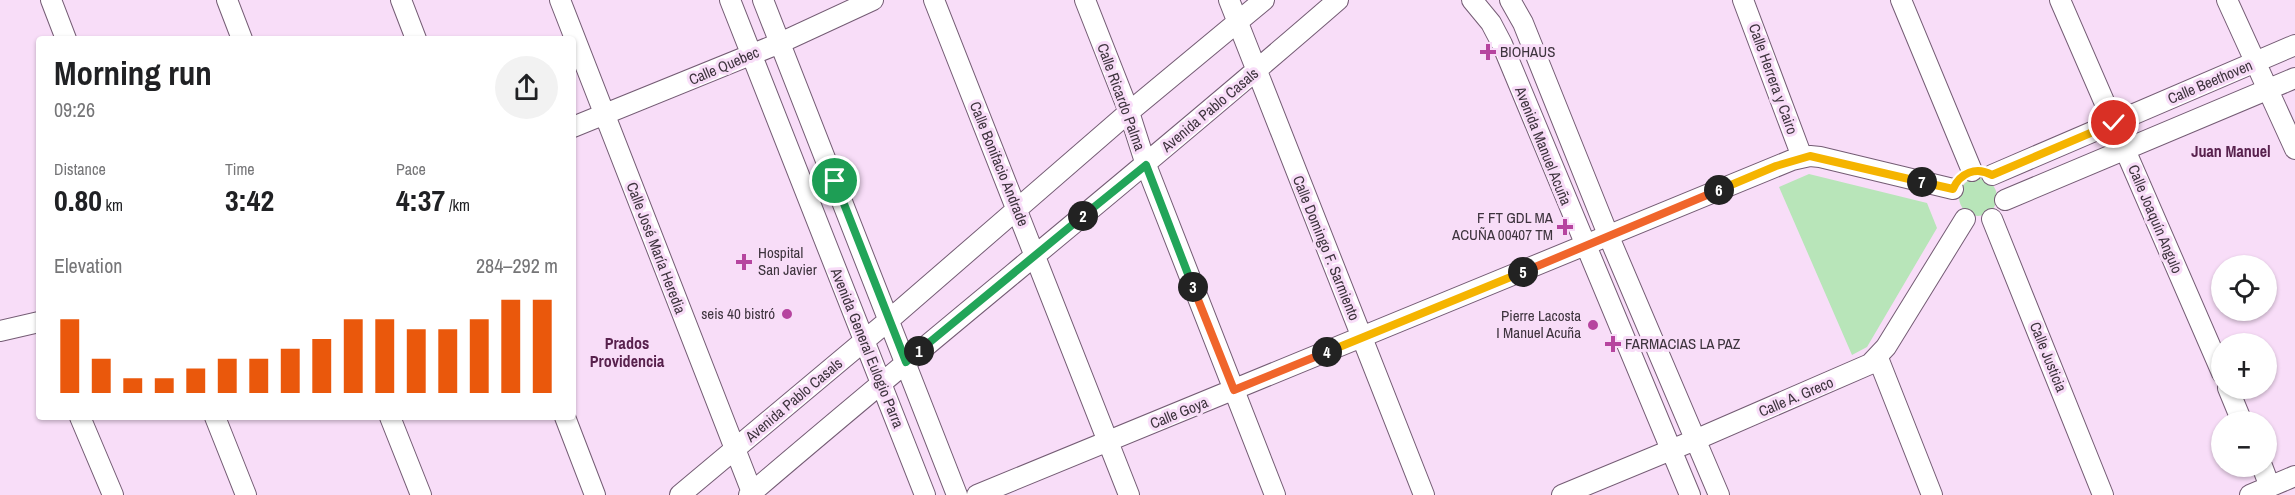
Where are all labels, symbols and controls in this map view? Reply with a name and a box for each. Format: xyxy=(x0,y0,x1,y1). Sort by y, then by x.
street label: Calle Herrera y Cairo xyxy=(1744,21,1803,137)
street label: Calle Ricardo Palma xyxy=(1092,40,1151,154)
street label: Calle Quebec xyxy=(685,41,762,90)
place label: BIOHAUS xyxy=(1500,41,1555,62)
marker: BIOHAUS xyxy=(1481,45,1495,59)
text: Morning run xyxy=(54,51,212,95)
street label: Calle Beethoven xyxy=(2164,54,2255,109)
button: share xyxy=(495,56,558,119)
street label: Avenida Pablo Casals xyxy=(1156,63,1263,157)
street label: Avenida Manuel Acuña xyxy=(1510,82,1577,208)
text: 09:26 xyxy=(54,96,95,123)
pin xyxy=(2088,97,2139,148)
street label: Calle Bonifacio Andrade xyxy=(965,98,1034,229)
icon: check xyxy=(2097,106,2130,139)
district label: Juan Manuel xyxy=(2191,140,2271,162)
pin xyxy=(809,155,860,206)
text: Distance xyxy=(54,158,106,180)
text: Time xyxy=(225,158,255,180)
text: Pace xyxy=(396,158,426,180)
street label: Calle Joaquín Angulo xyxy=(2123,161,2188,277)
icon: arrive xyxy=(818,164,851,197)
pin: 7 xyxy=(1907,167,1937,197)
text: 7 xyxy=(1918,171,1926,193)
street label: Calle Domingo F. Sarmiento xyxy=(1288,172,1365,324)
pin: 6 xyxy=(1704,175,1734,205)
street label: Calle José María Heredia xyxy=(622,179,691,317)
text: 6 xyxy=(1715,179,1723,201)
text: 0.80 xyxy=(54,180,102,220)
text: 3:42 xyxy=(225,180,274,220)
text: 4:37 xyxy=(396,180,445,220)
text: km xyxy=(102,194,123,216)
text: /km xyxy=(445,194,470,216)
pin: 2 xyxy=(1068,201,1098,231)
text: 2 xyxy=(1079,205,1087,227)
place label: F FT GDL MA ACUÑA 00407 TM xyxy=(1451,207,1554,245)
marker: F FT GDL MA ACUÑA 00407 TM xyxy=(1558,220,1572,234)
place label: Hospital San Javier xyxy=(758,242,817,280)
text: Elevation xyxy=(54,252,122,279)
text: 284–292 m xyxy=(476,252,558,279)
marker: Hospital San Javier xyxy=(735,253,753,271)
map controls xyxy=(2211,255,2277,477)
button: locate xyxy=(2211,255,2277,321)
pin: 5 xyxy=(1508,257,1538,287)
text: 5 xyxy=(1519,261,1527,283)
street label: Avenida General Eulogio Parra xyxy=(825,264,909,431)
pin: 3 xyxy=(1178,272,1208,302)
text: 3 xyxy=(1189,276,1197,298)
place label: seis 40 bistró xyxy=(701,303,775,324)
place label: Pierre Lacosta I Manuel Acuña xyxy=(1496,305,1581,343)
marker: seis 40 bistró xyxy=(780,307,794,321)
marker: Pierre Lacosta I Manuel Acuña xyxy=(1586,318,1600,332)
street label: Calle Justicia xyxy=(2025,319,2072,395)
district label: Prados Providencia xyxy=(590,332,665,372)
place label: FARMACIAS LA PAZ xyxy=(1625,333,1741,354)
button: + xyxy=(2211,333,2277,399)
pin: 1 xyxy=(904,336,934,366)
pin: 4 xyxy=(1312,337,1342,367)
marker: FARMACIAS LA PAZ xyxy=(1606,337,1620,351)
text: 1 xyxy=(915,340,923,362)
text: 4 xyxy=(1323,341,1331,363)
street label: Avenida Pablo Casals xyxy=(740,353,847,447)
street label: Calle A. Greco xyxy=(1755,371,1837,422)
street label: Calle Goya xyxy=(1147,391,1211,434)
button: − xyxy=(2211,411,2277,477)

